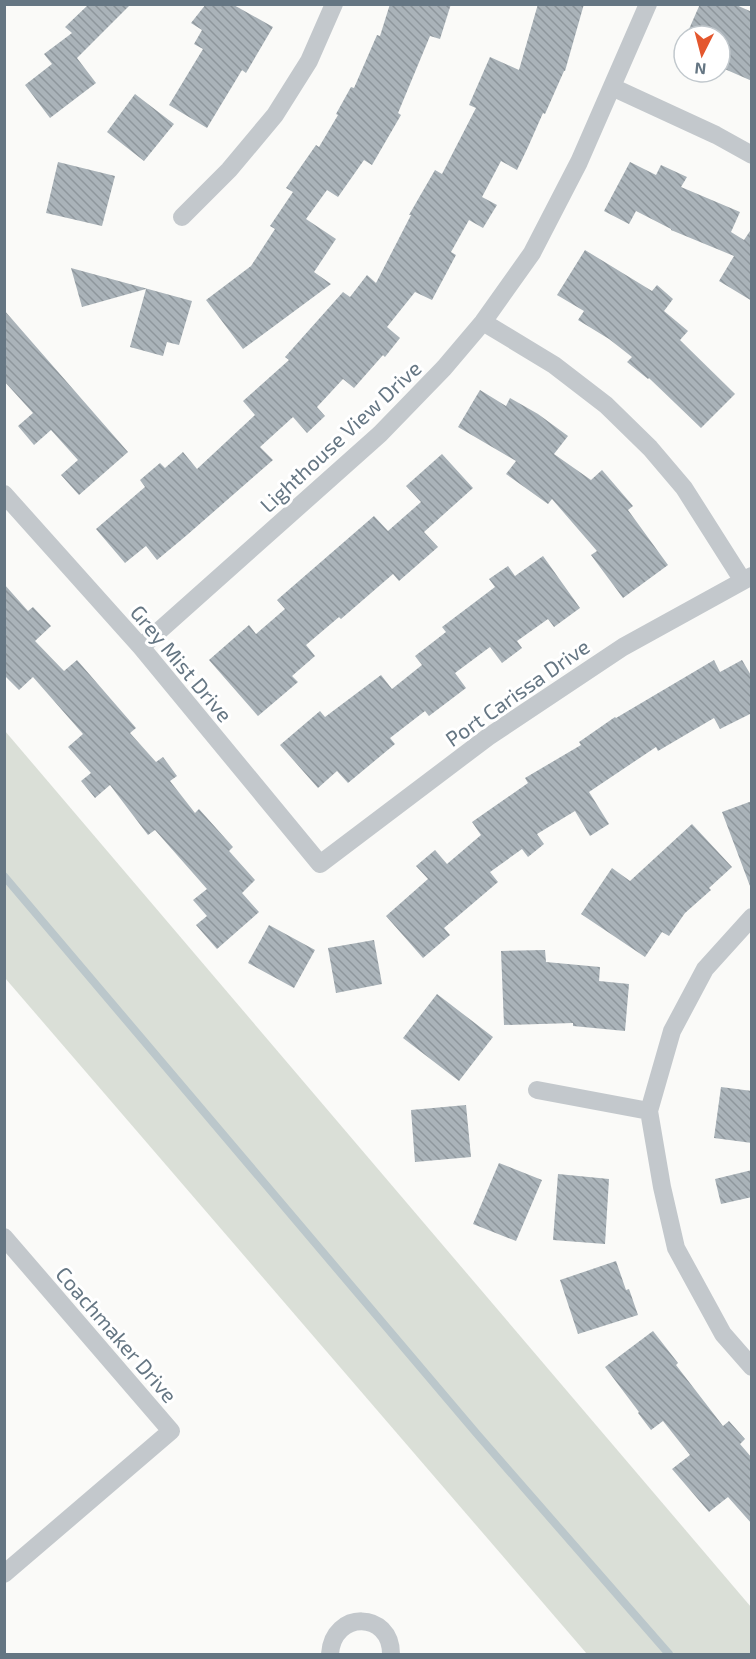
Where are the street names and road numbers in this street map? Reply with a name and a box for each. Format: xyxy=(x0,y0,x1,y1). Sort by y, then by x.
street label: Lighthouse View Drive xyxy=(254,355,426,517)
street label: Grey Mist Drive xyxy=(126,600,238,726)
street label: Port Carissa Drive xyxy=(440,633,594,751)
street label: Coachmaker Drive xyxy=(51,1261,183,1407)

